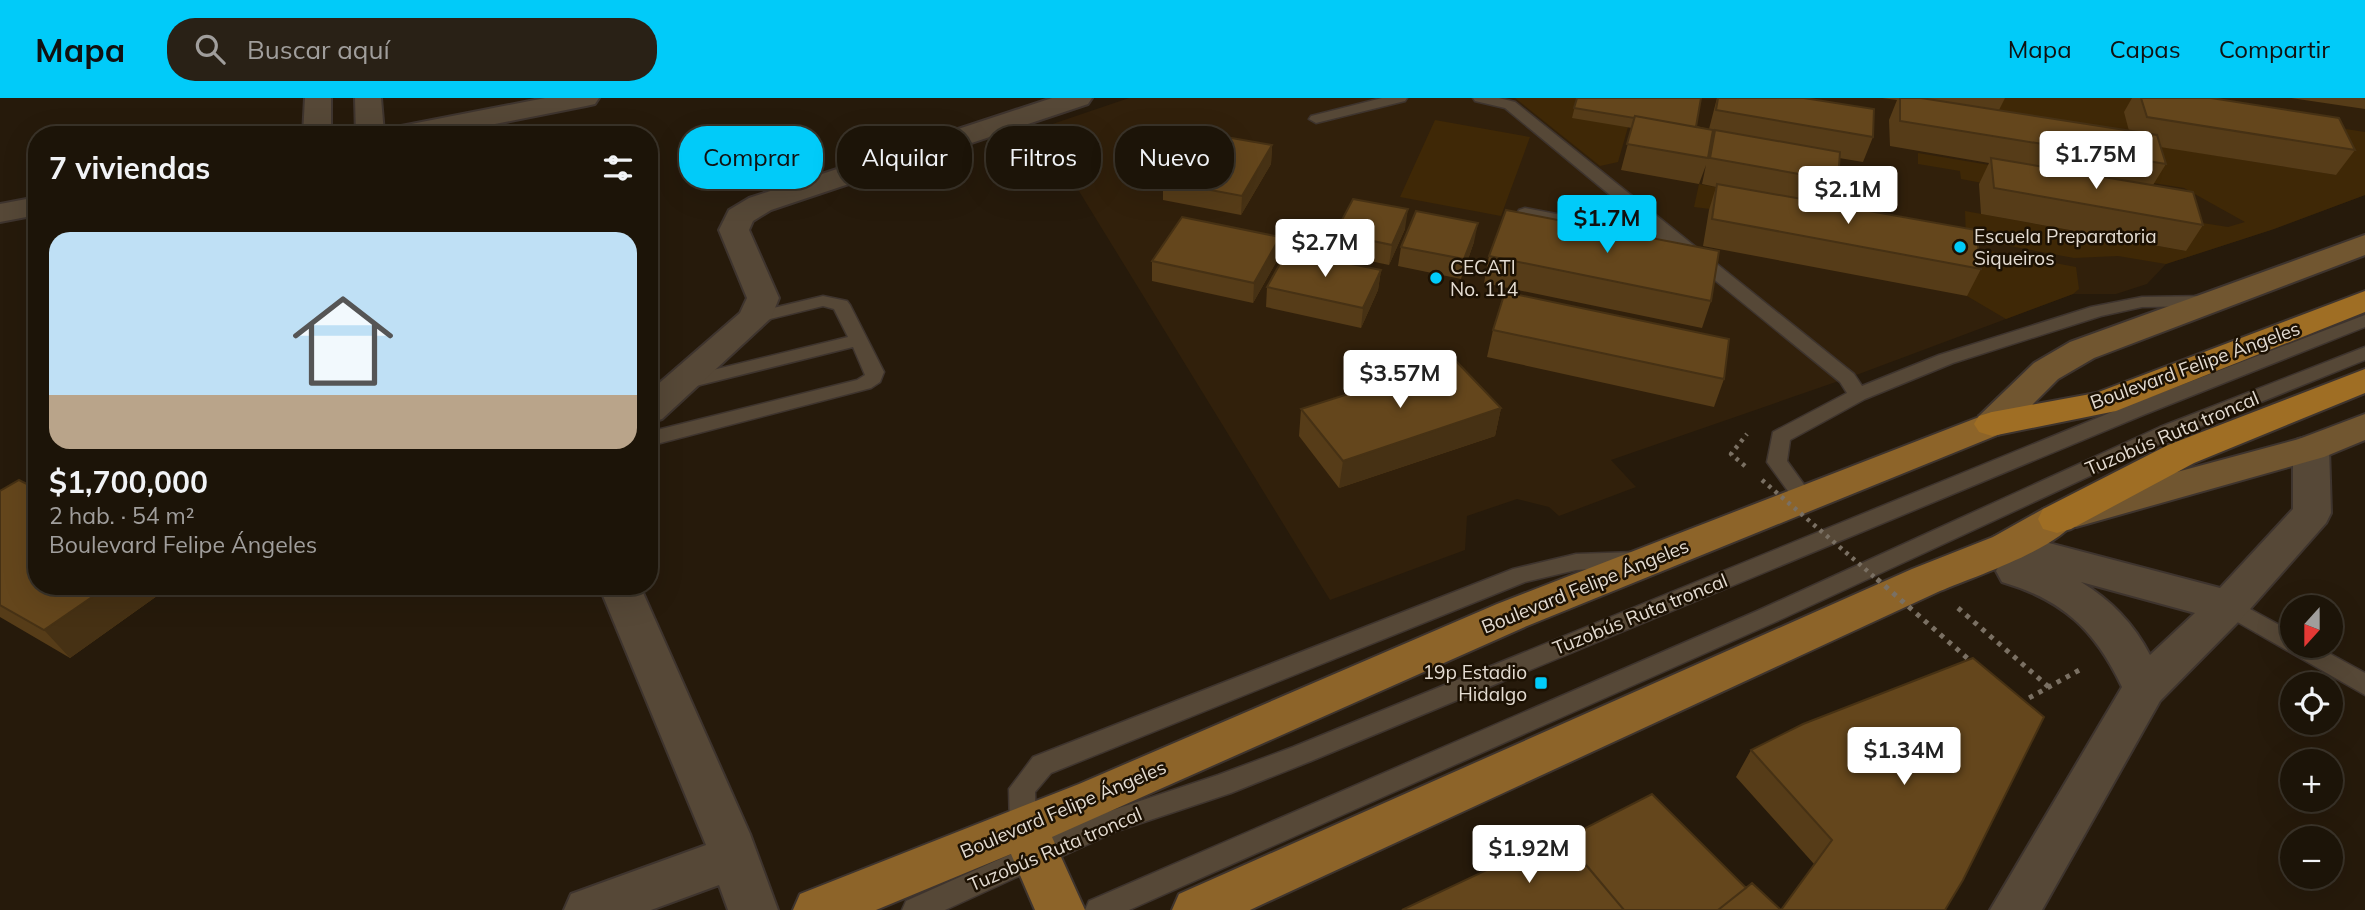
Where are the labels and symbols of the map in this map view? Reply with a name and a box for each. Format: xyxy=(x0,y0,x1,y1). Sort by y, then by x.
pin: $1.75M xyxy=(2039,132,2153,191)
pin: $2.1M xyxy=(1799,166,1897,226)
pin: $1.7M xyxy=(1558,195,1656,255)
pin: $2.7M xyxy=(1276,220,1374,279)
place label: Escuela Preparatoria Siqueiros xyxy=(1974,224,2157,270)
marker: Escuela Preparatoria Siqueiros xyxy=(1952,239,1968,255)
place label: CECATI No. 114 xyxy=(1450,255,1518,301)
marker: CECATI No. 114 xyxy=(1428,270,1444,286)
street label: Boulevard Felipe Ángeles xyxy=(2087,316,2303,414)
pin: $3.57M xyxy=(1343,350,1457,410)
street label: Tuzobús Ruta troncal xyxy=(2082,386,2262,480)
street label: Boulevard Felipe Ángeles xyxy=(1478,533,1692,639)
street label: Tuzobús Ruta troncal xyxy=(1549,568,1731,660)
north arrow xyxy=(2280,595,2343,658)
place label: 19p Estadio Hidalgo xyxy=(1423,660,1527,706)
marker: 19p Estadio Hidalgo xyxy=(1533,675,1549,691)
pin: $1.34M xyxy=(1847,728,1961,787)
street label: Boulevard Felipe Ángeles xyxy=(956,755,1170,863)
street label: Tuzobús Ruta troncal xyxy=(965,802,1145,896)
pin: $1.92M xyxy=(1472,826,1586,885)

